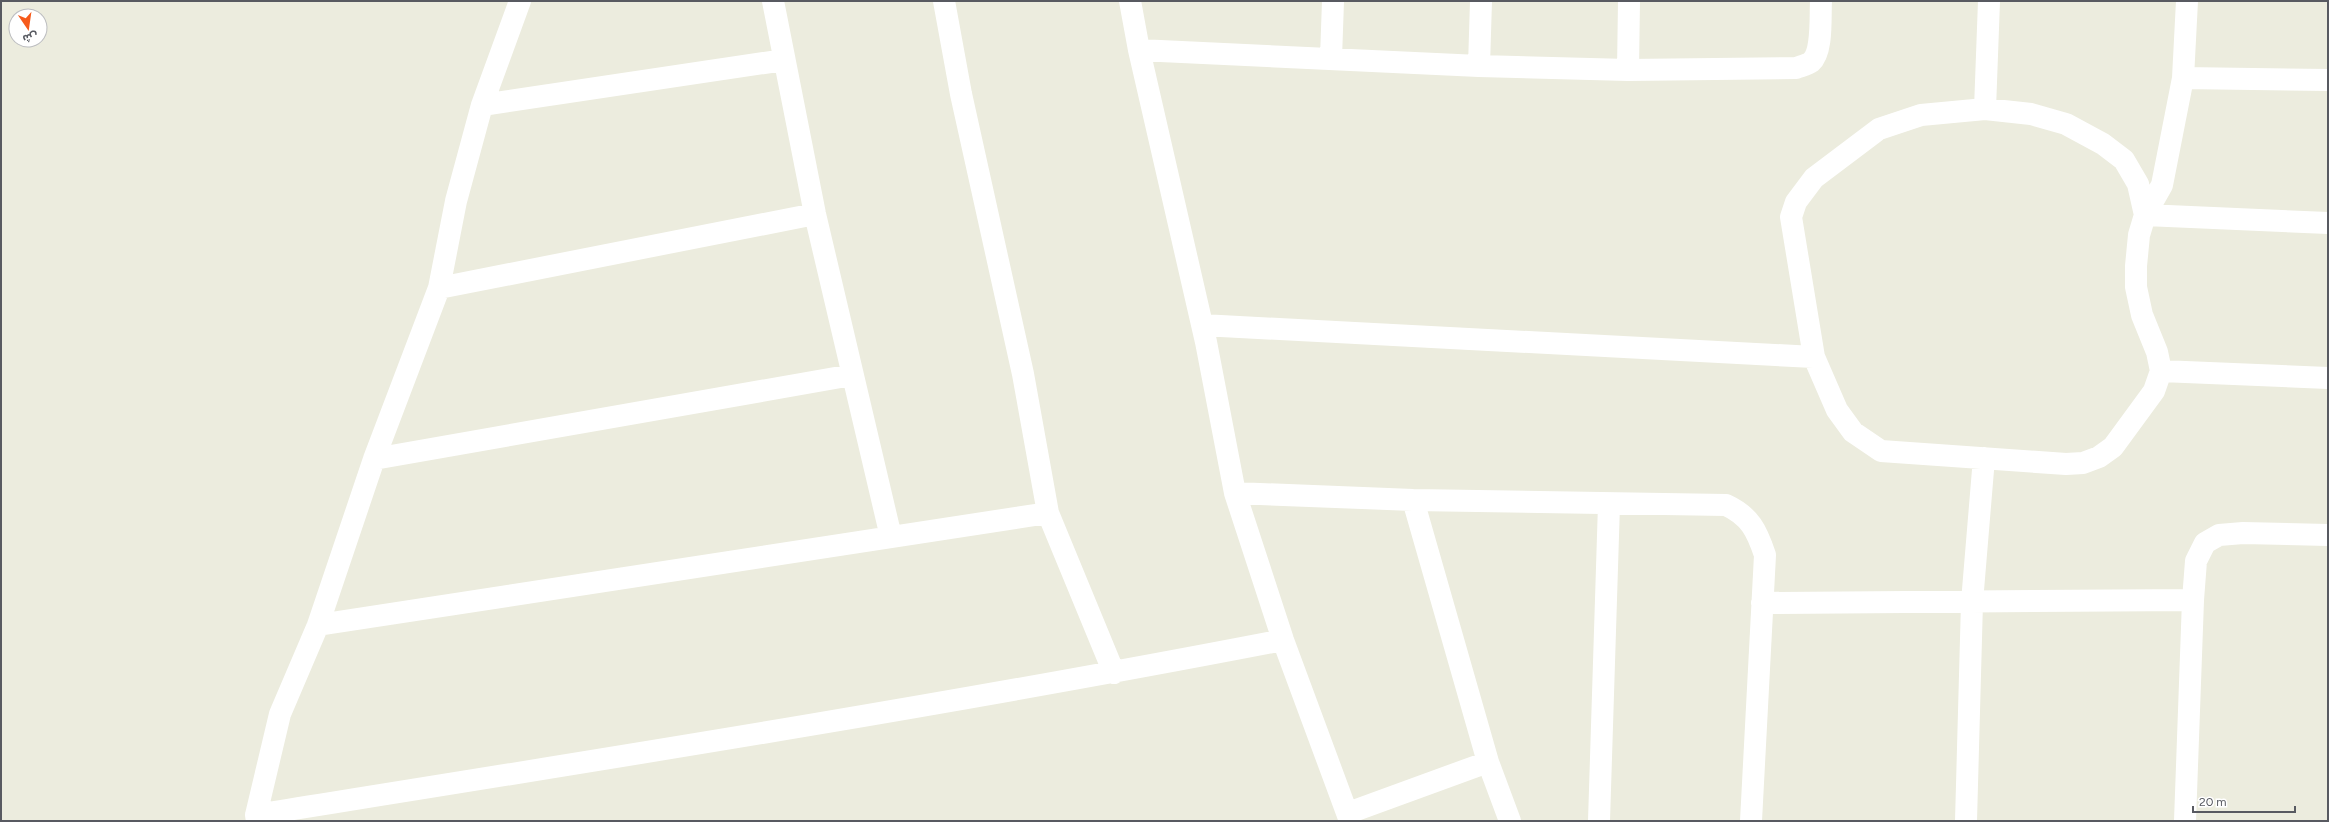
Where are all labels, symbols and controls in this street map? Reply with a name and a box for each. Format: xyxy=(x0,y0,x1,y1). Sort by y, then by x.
north arrow xyxy=(8,8,48,48)
text: ش xyxy=(21,29,39,45)
scale bar xyxy=(2193,788,2295,814)
text: 20 m xyxy=(2199,795,2227,809)

